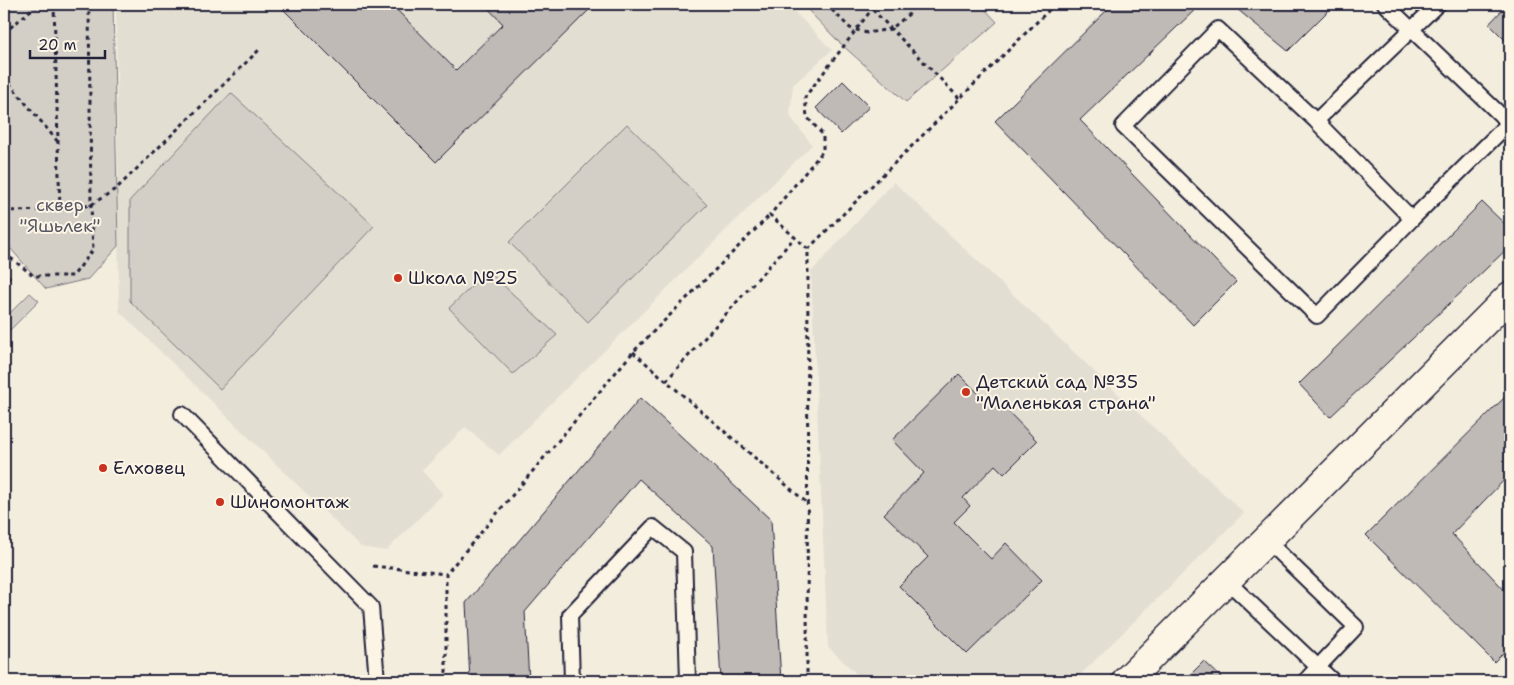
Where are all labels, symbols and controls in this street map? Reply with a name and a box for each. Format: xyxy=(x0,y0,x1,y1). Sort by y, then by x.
scale bar xyxy=(30,28,105,60)
text: 20 m xyxy=(38,35,77,55)
park label: сквер "Яшьлек" xyxy=(19,193,101,238)
place label: Школа №25 xyxy=(408,266,517,290)
marker: Школа №25 xyxy=(392,272,404,284)
place label: Детский сад №35 "Маленькая страна" xyxy=(976,370,1156,415)
marker: Детский сад №35 "Маленькая страна" xyxy=(960,386,972,398)
place label: Елховец xyxy=(113,456,185,480)
marker: Елховец xyxy=(97,462,109,474)
place label: Шиномонтаж xyxy=(230,490,349,514)
marker: Шиномонтаж xyxy=(214,496,226,508)

